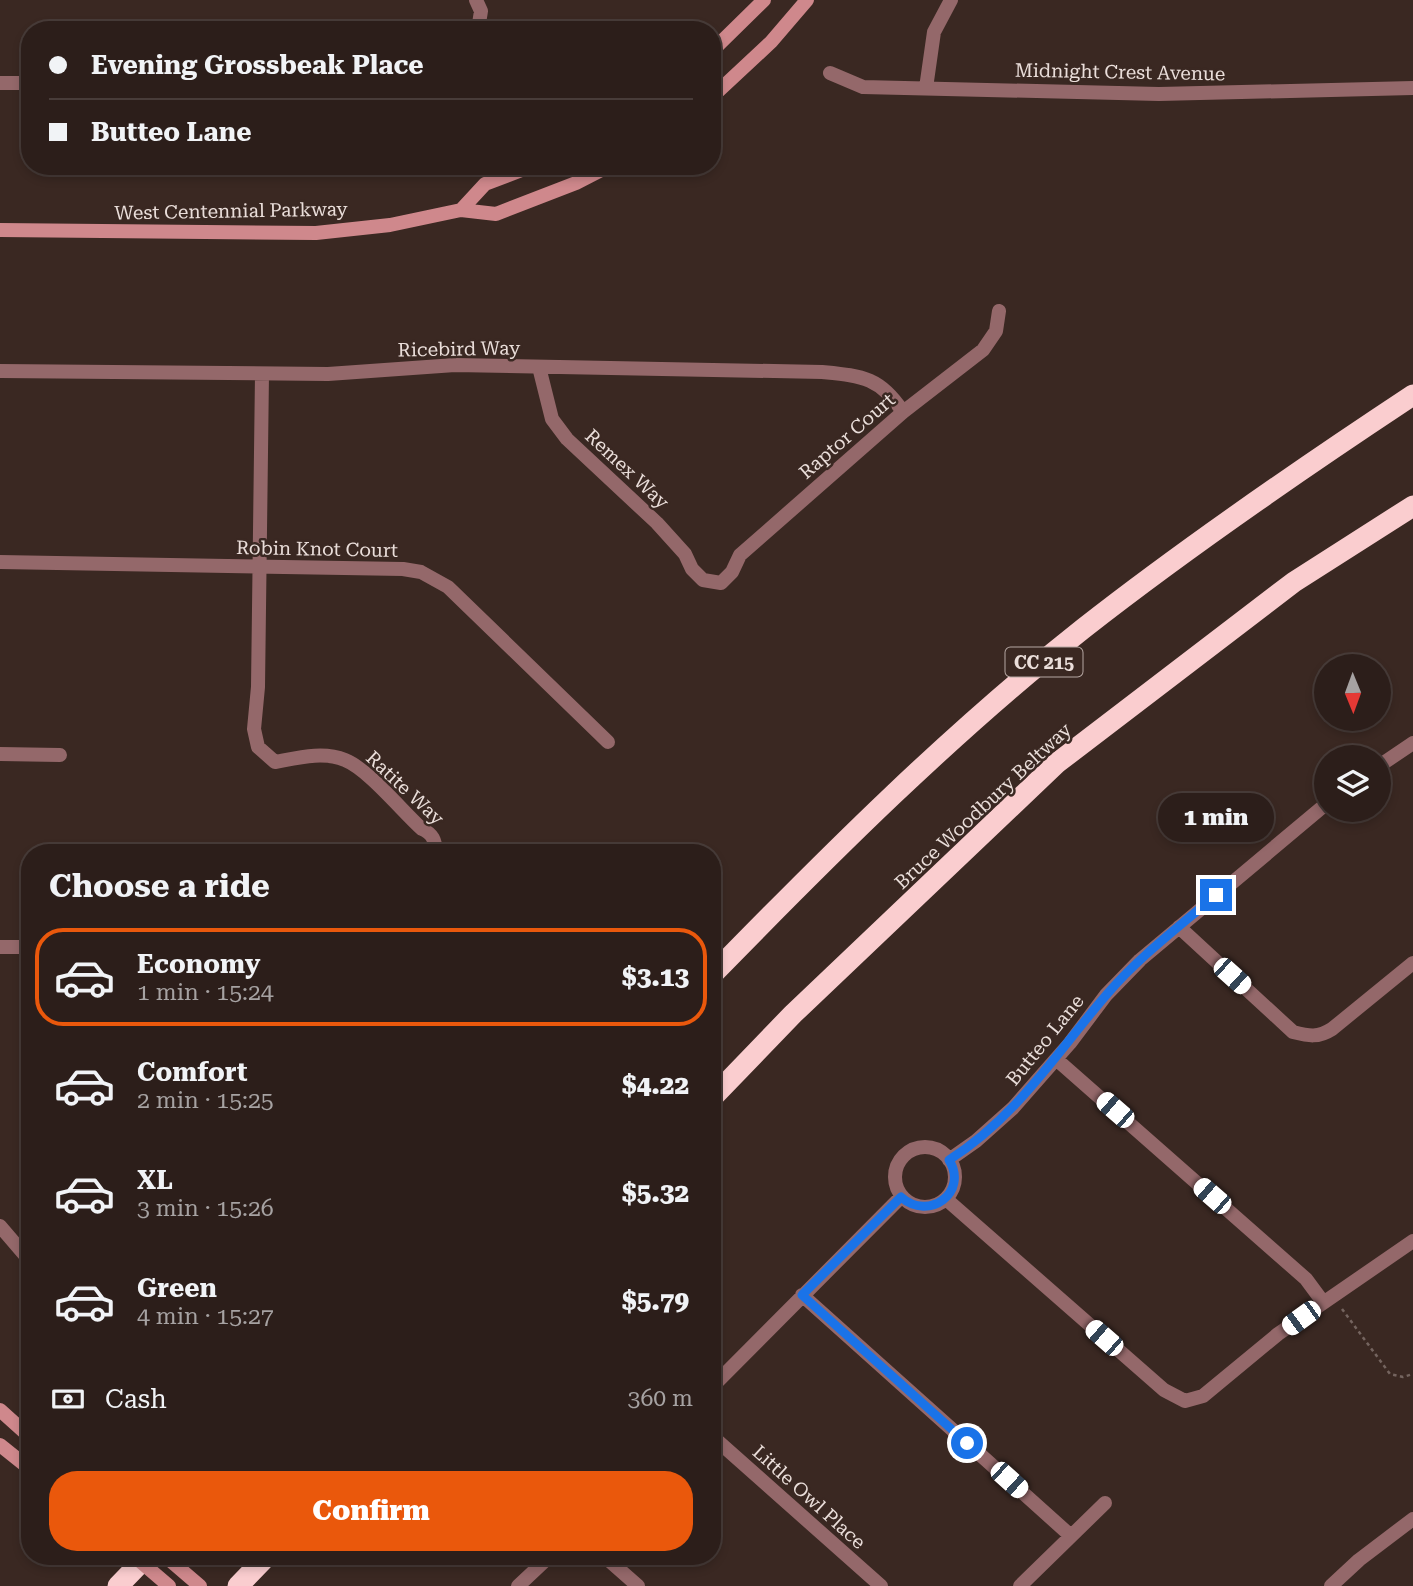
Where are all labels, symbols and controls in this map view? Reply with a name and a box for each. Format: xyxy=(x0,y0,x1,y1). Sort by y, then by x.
text: Evening Grossbeak Place xyxy=(91,50,424,80)
street label: Midnight Crest Avenue xyxy=(1015,59,1225,85)
text: Butteo Lane xyxy=(91,117,251,147)
street label: West Centennial Parkway xyxy=(114,197,349,225)
street label: Ricebird Way xyxy=(398,336,521,362)
street label: Raptor Court xyxy=(794,388,900,484)
street label: Remex Way xyxy=(580,424,674,514)
street label: Robin Knot Court xyxy=(236,536,398,562)
road number: CC 215 xyxy=(1006,648,1082,676)
north arrow xyxy=(1314,654,1391,732)
map controls xyxy=(1314,654,1391,822)
street label: Bruce Woodbury Beltway xyxy=(890,718,1077,894)
button: layers xyxy=(1314,745,1391,822)
street label: Ratite Way xyxy=(361,746,449,830)
callout: 1 min xyxy=(1158,794,1274,842)
text: 1 min xyxy=(1184,804,1248,831)
text: Choose a ride xyxy=(49,867,270,905)
route end xyxy=(1200,879,1232,911)
icon: car xyxy=(53,946,116,1009)
text: Economy xyxy=(137,949,260,979)
car xyxy=(1210,954,1255,998)
text: $3.13 xyxy=(622,962,689,992)
text: 1 min · 15:24 xyxy=(137,979,274,1006)
street label: Butteo Lane xyxy=(1001,990,1089,1090)
icon: car xyxy=(53,1054,116,1117)
text: Comfort xyxy=(137,1057,247,1087)
text: $4.22 xyxy=(622,1070,689,1100)
text: 2 min · 15:25 xyxy=(137,1087,274,1114)
car xyxy=(1093,1088,1138,1132)
icon: car xyxy=(53,1162,116,1225)
text: XL xyxy=(137,1165,173,1195)
car xyxy=(1190,1174,1235,1218)
text: $5.32 xyxy=(622,1178,689,1208)
text: 3 min · 15:26 xyxy=(137,1195,274,1222)
icon: car xyxy=(53,1270,116,1333)
text: Green xyxy=(137,1273,217,1303)
text: $5.79 xyxy=(622,1286,689,1316)
car xyxy=(1278,1297,1325,1339)
text: 4 min · 15:27 xyxy=(137,1303,274,1330)
car xyxy=(1082,1316,1127,1360)
icon: cash xyxy=(49,1380,87,1418)
text: Cash xyxy=(105,1384,167,1414)
text: 360 m xyxy=(628,1385,693,1412)
route start xyxy=(951,1427,983,1459)
street label: Little Owl Place xyxy=(748,1440,870,1554)
car xyxy=(987,1458,1032,1502)
button: Confirm xyxy=(49,1471,693,1551)

